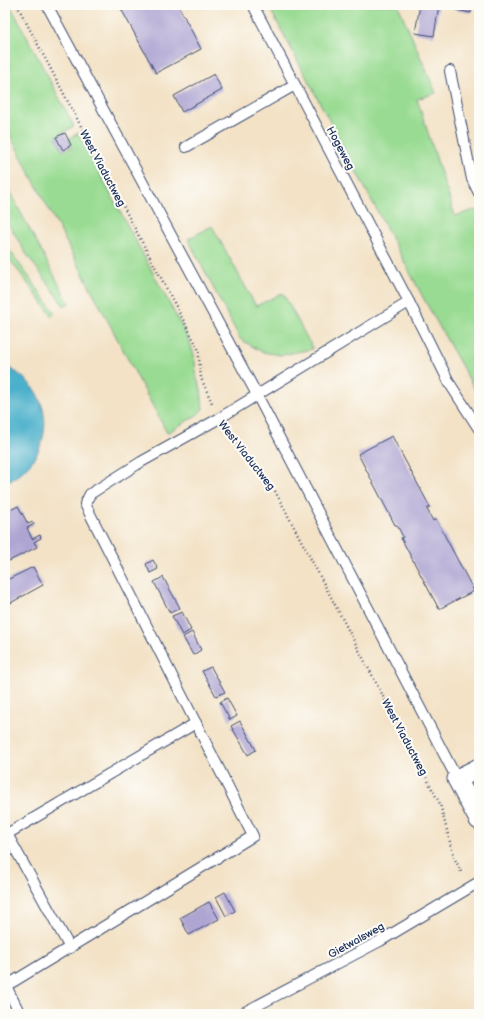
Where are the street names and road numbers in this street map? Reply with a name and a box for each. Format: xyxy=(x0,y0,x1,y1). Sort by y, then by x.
street label: Hogeweg xyxy=(324,124,357,172)
street label: West Viaductweg xyxy=(77,128,128,209)
street label: West Viaductweg xyxy=(215,418,278,493)
street label: West Viaductweg xyxy=(379,697,430,778)
street label: Gietwalsweg xyxy=(326,920,387,961)

